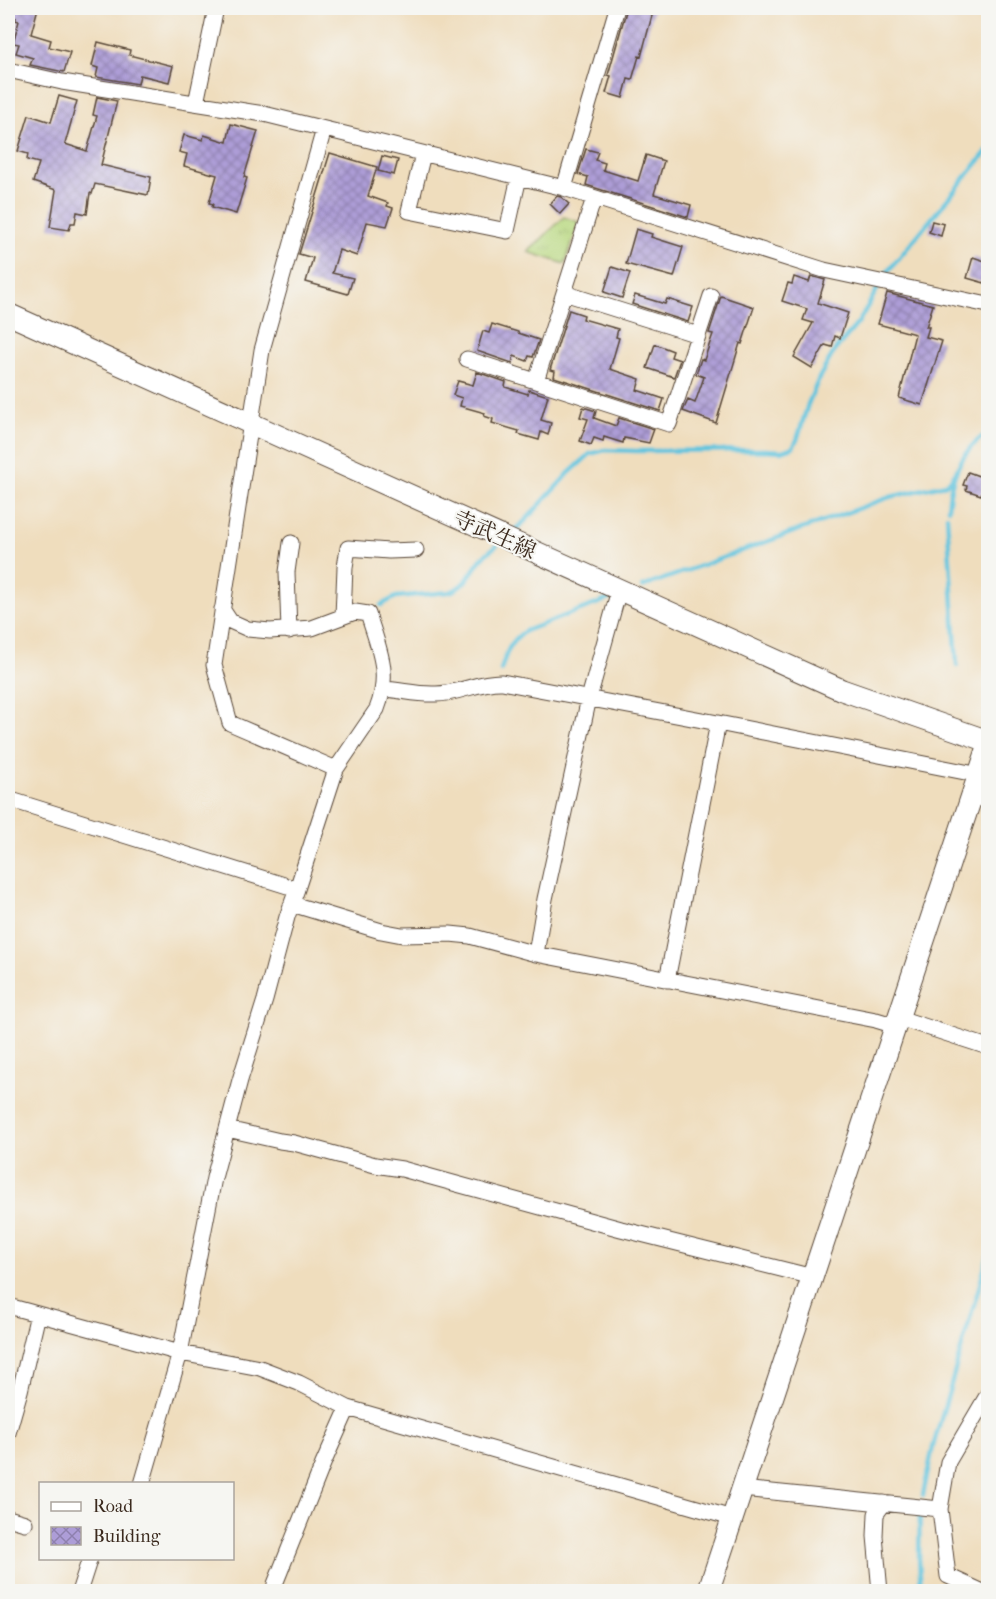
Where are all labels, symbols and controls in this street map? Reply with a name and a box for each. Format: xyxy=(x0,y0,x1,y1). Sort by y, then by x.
street label: 寺武生線 xyxy=(449,505,540,565)
legend xyxy=(39,1482,234,1560)
text: Road xyxy=(93,1496,133,1517)
text: Building xyxy=(93,1526,161,1547)

